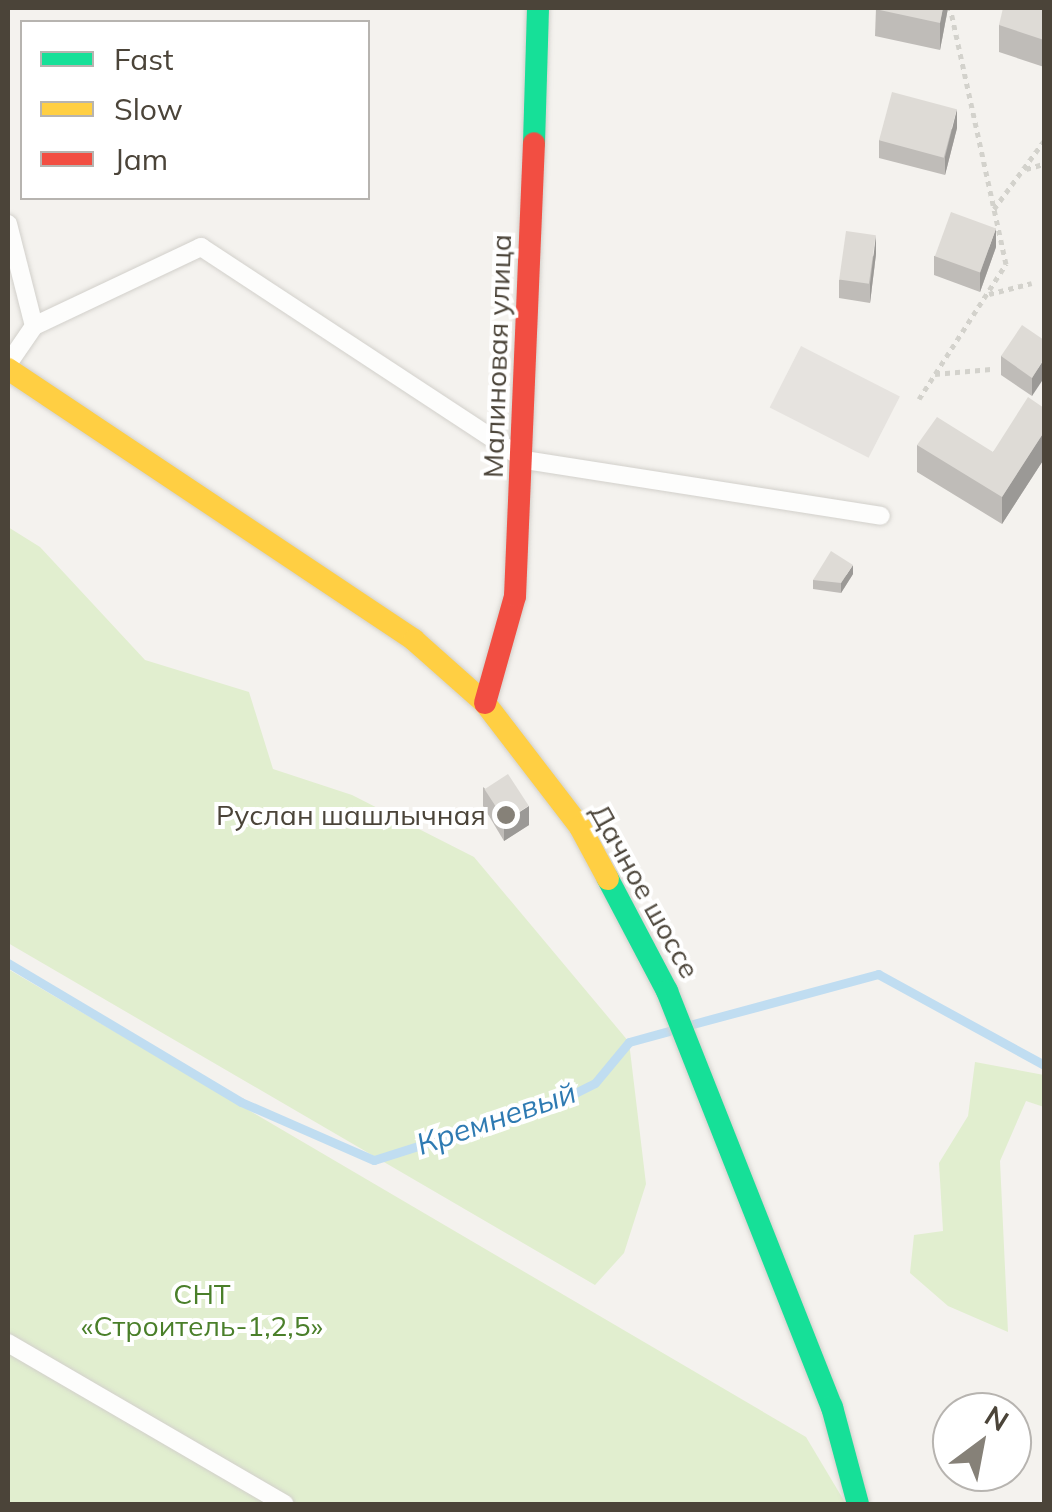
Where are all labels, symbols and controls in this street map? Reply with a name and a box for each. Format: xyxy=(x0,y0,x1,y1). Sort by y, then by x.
legend xyxy=(20,20,370,200)
text: Fast xyxy=(114,40,174,78)
text: Slow xyxy=(114,90,183,128)
text: Jam xyxy=(114,140,168,178)
street label: Малиновая улица xyxy=(476,233,518,479)
place label: Руслан шашлычная xyxy=(216,798,486,832)
street label: Дачное шоссе xyxy=(583,798,707,984)
marker: Руслан шашлычная xyxy=(495,804,517,826)
water label: Кремневый xyxy=(412,1074,580,1162)
park label: СНТ «Строитель-1,2,5» xyxy=(81,1277,323,1343)
north arrow xyxy=(932,1392,1032,1492)
text: N xyxy=(979,1397,1015,1438)

